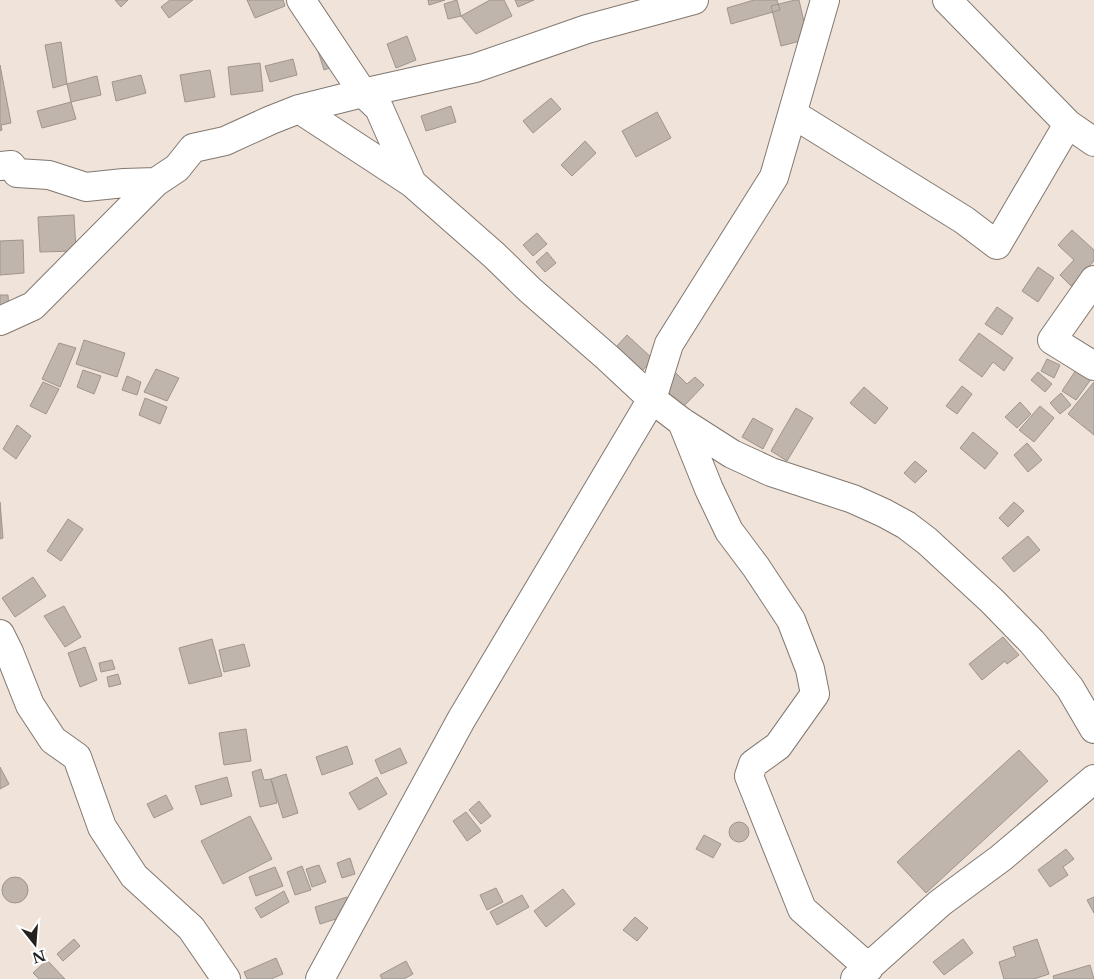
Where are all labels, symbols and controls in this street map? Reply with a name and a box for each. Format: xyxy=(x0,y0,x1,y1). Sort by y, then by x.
north arrow xyxy=(10,919,60,969)
text: N xyxy=(30,946,48,967)

